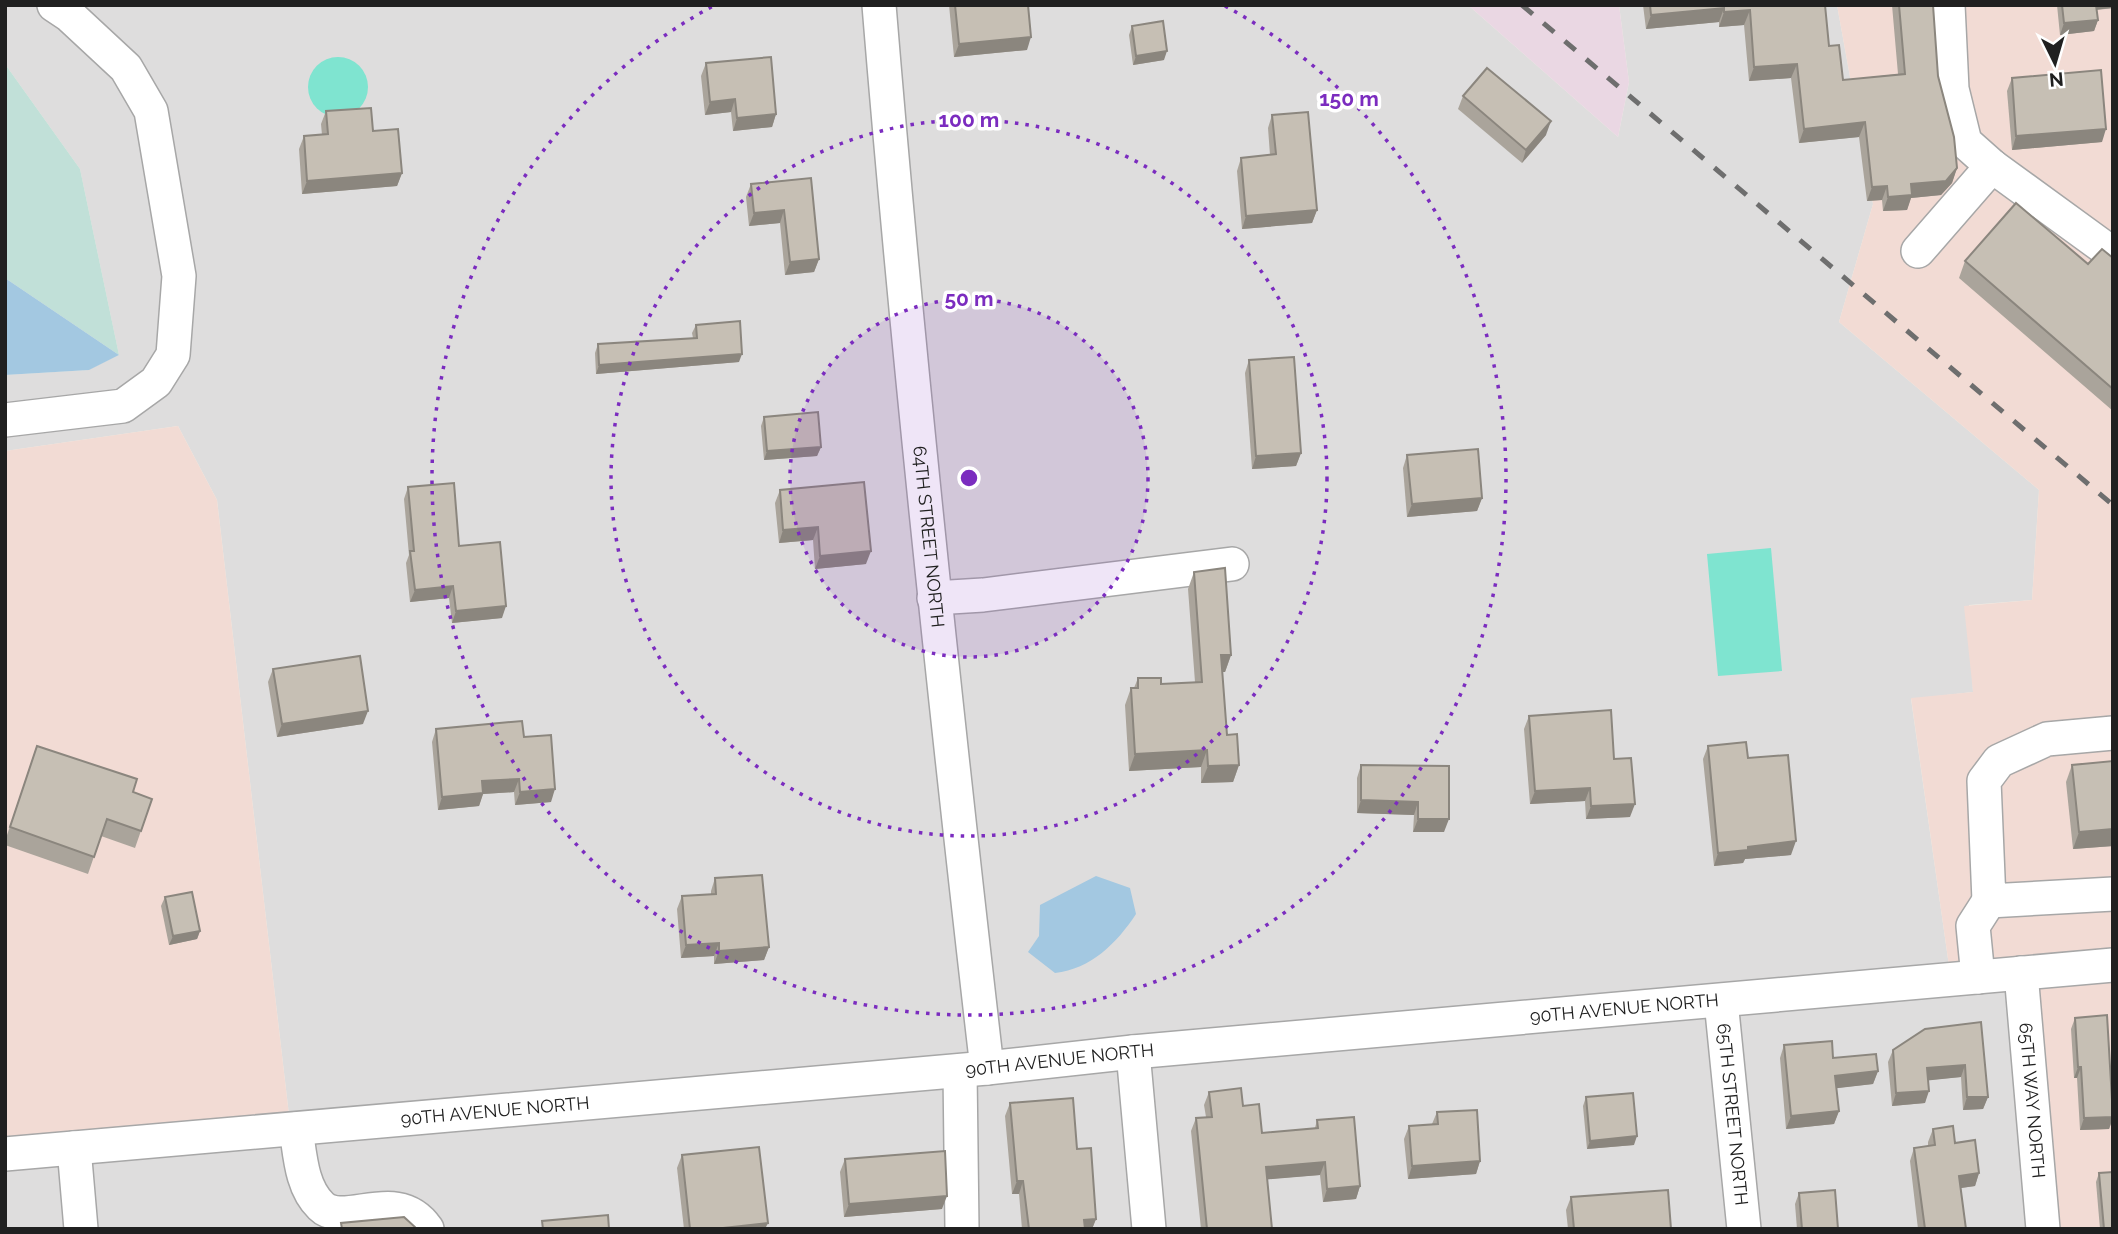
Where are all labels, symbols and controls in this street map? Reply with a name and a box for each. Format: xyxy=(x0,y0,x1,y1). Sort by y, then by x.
north arrow xyxy=(2020,28,2090,98)
text: N xyxy=(2048,68,2065,92)
text: 150 m xyxy=(1319,86,1379,111)
text: 100 m xyxy=(939,107,999,132)
text: 50 m xyxy=(944,286,994,311)
street label: 64TH STREET NORTH xyxy=(909,445,949,629)
centre of rings xyxy=(957,466,981,490)
street label: 90TH AVENUE NORTH xyxy=(1529,989,1720,1027)
street label: 65TH STREET NORTH xyxy=(1713,1022,1753,1206)
street label: 65TH WAY NORTH xyxy=(2015,1022,2050,1179)
street label: 90TH AVENUE NORTH xyxy=(965,1039,1155,1080)
street label: 90TH AVENUE NORTH xyxy=(400,1092,590,1129)

